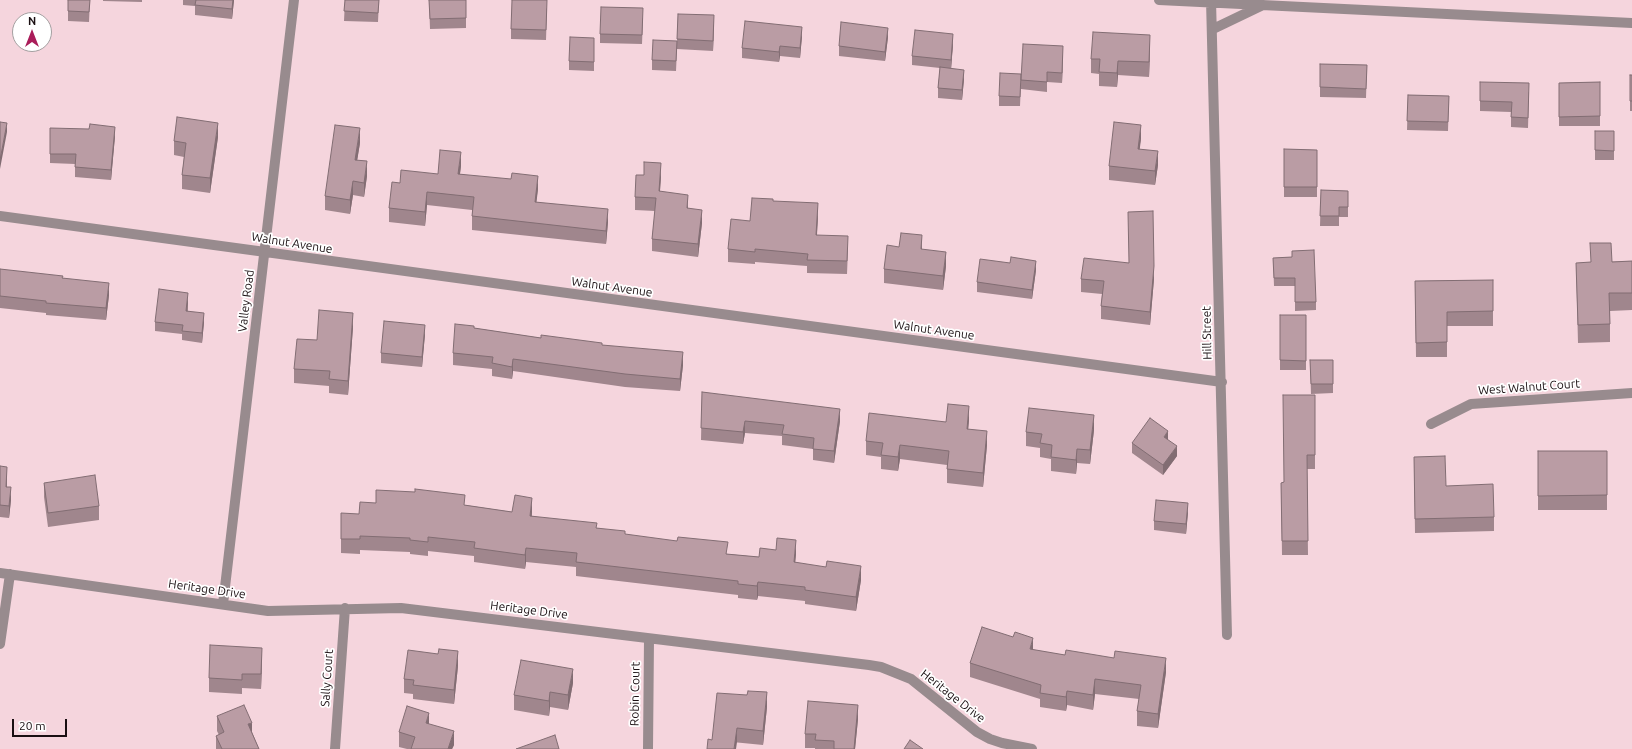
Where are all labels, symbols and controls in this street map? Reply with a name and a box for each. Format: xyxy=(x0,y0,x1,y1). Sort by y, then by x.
north arrow xyxy=(12,12,52,52)
text: N xyxy=(28,15,36,27)
street label: Walnut Avenue xyxy=(250,229,334,257)
street label: Valley Road xyxy=(235,269,257,333)
street label: Walnut Avenue xyxy=(571,274,653,300)
street label: Hill Street xyxy=(1199,306,1215,360)
street label: Walnut Avenue xyxy=(893,317,975,343)
street label: West Walnut Court xyxy=(1478,376,1580,398)
street label: Heritage Drive xyxy=(167,576,247,602)
street label: Heritage Drive xyxy=(489,598,569,622)
street label: Sally Court xyxy=(318,649,336,707)
street label: Robin Court xyxy=(627,662,643,726)
street label: Heritage Drive xyxy=(918,666,988,726)
scale bar xyxy=(14,711,69,737)
text: 20 m xyxy=(19,719,46,732)

